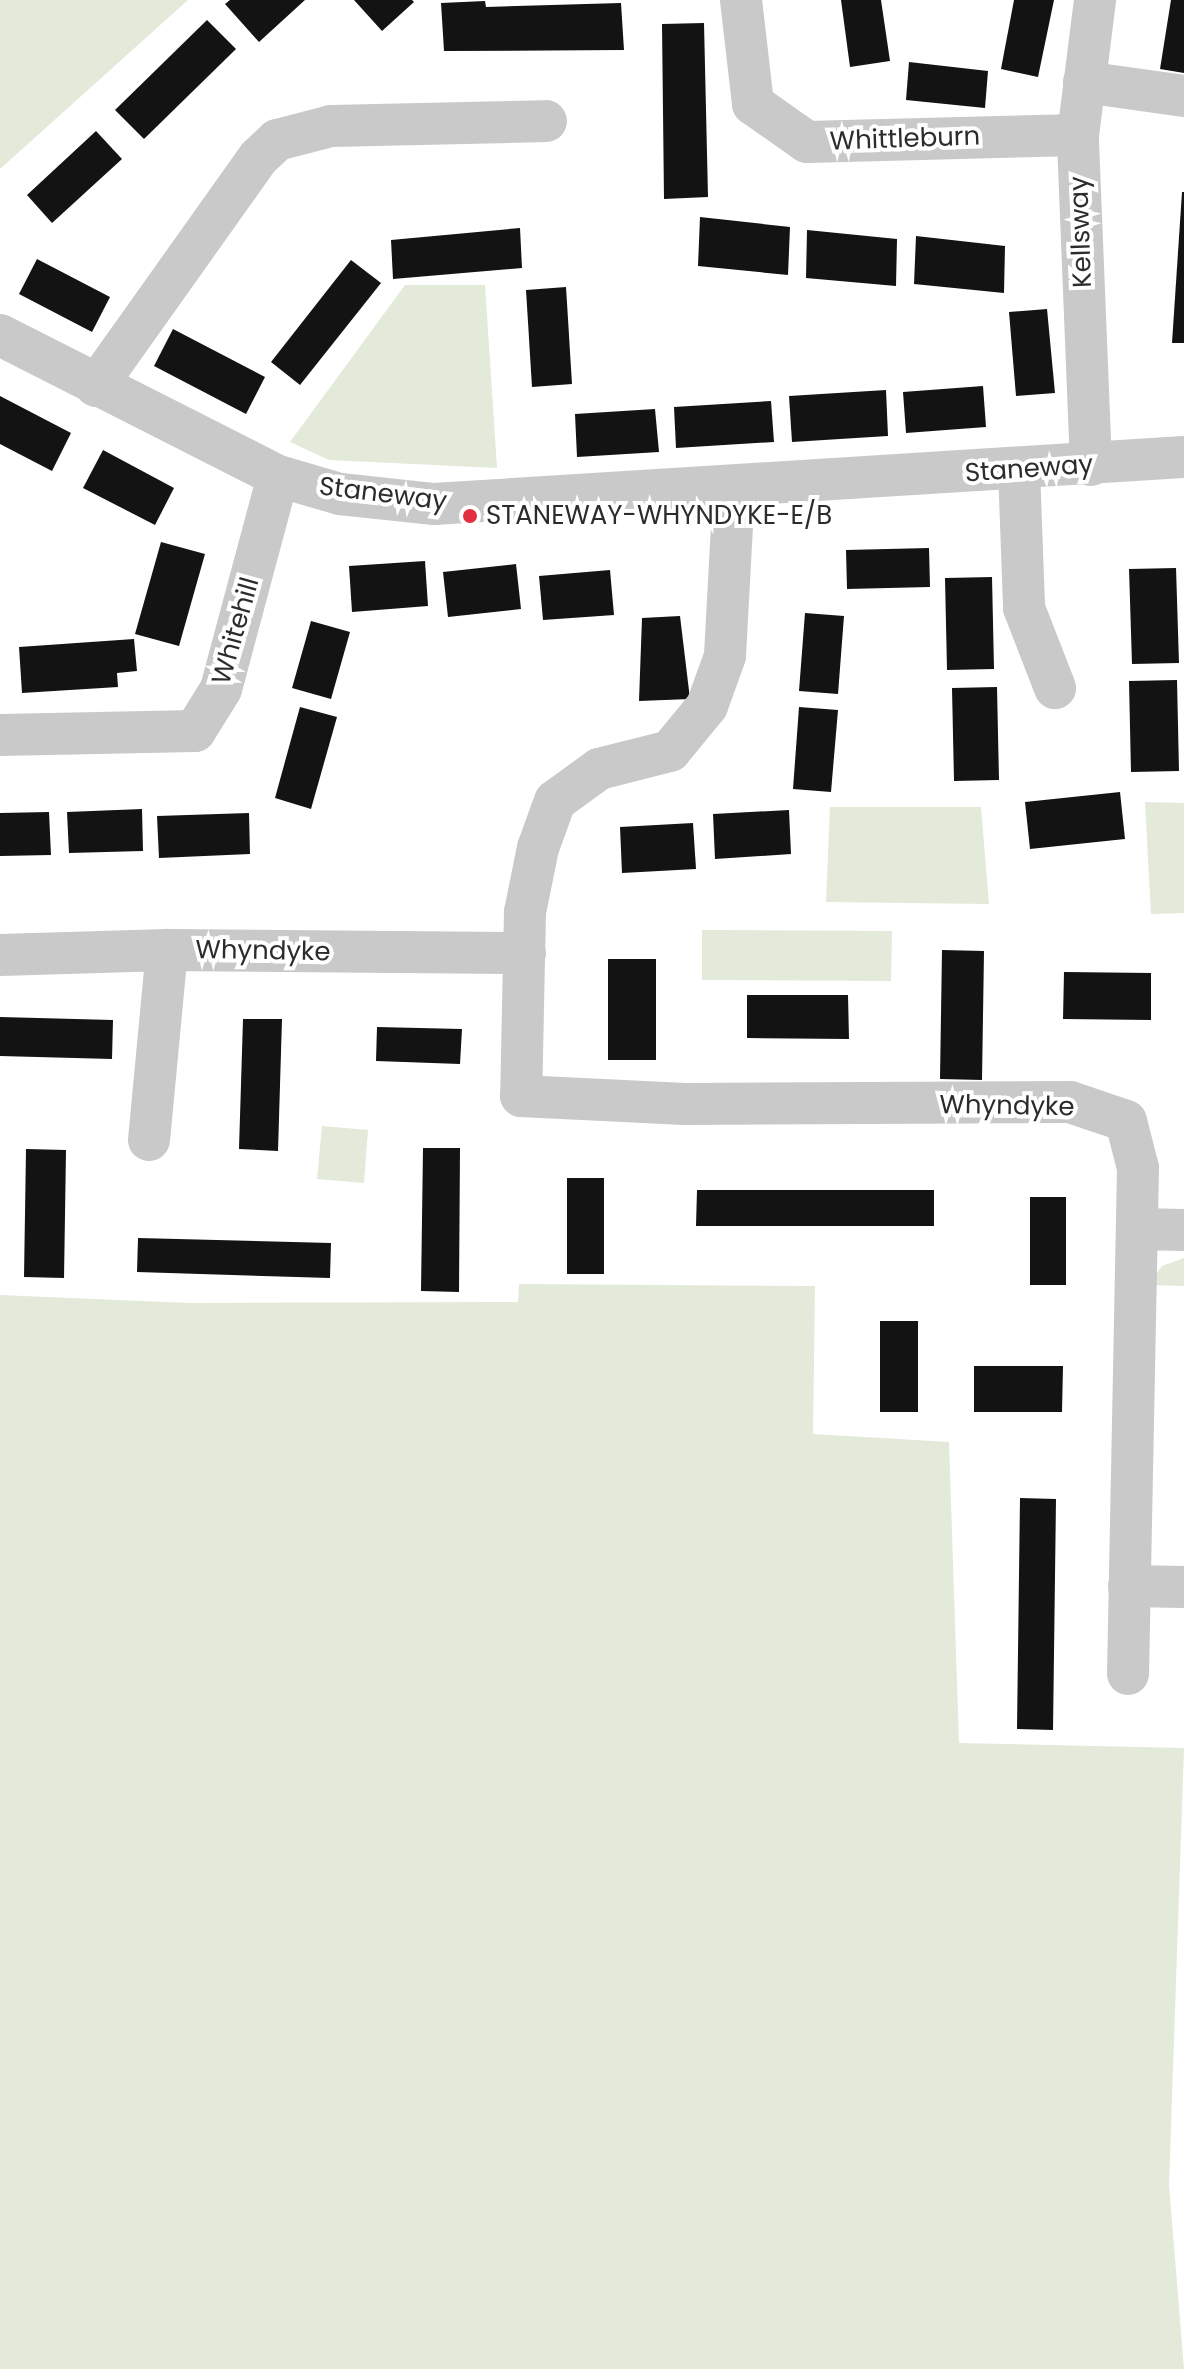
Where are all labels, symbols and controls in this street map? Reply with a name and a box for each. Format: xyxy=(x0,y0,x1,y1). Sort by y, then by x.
street label: Whittleburn xyxy=(829,121,981,157)
street label: Kellsway xyxy=(1063,176,1099,288)
street label: Staneway xyxy=(964,449,1094,489)
street label: Staneway xyxy=(317,471,449,517)
place label: STANEWAY-WHYNDYKE-E/B xyxy=(486,500,832,532)
marker: STANEWAY-WHYNDYKE-E/B xyxy=(461,507,479,525)
street label: Whitehill xyxy=(206,574,266,688)
street label: Whyndyke xyxy=(195,934,331,968)
street label: Whyndyke xyxy=(939,1089,1075,1123)

